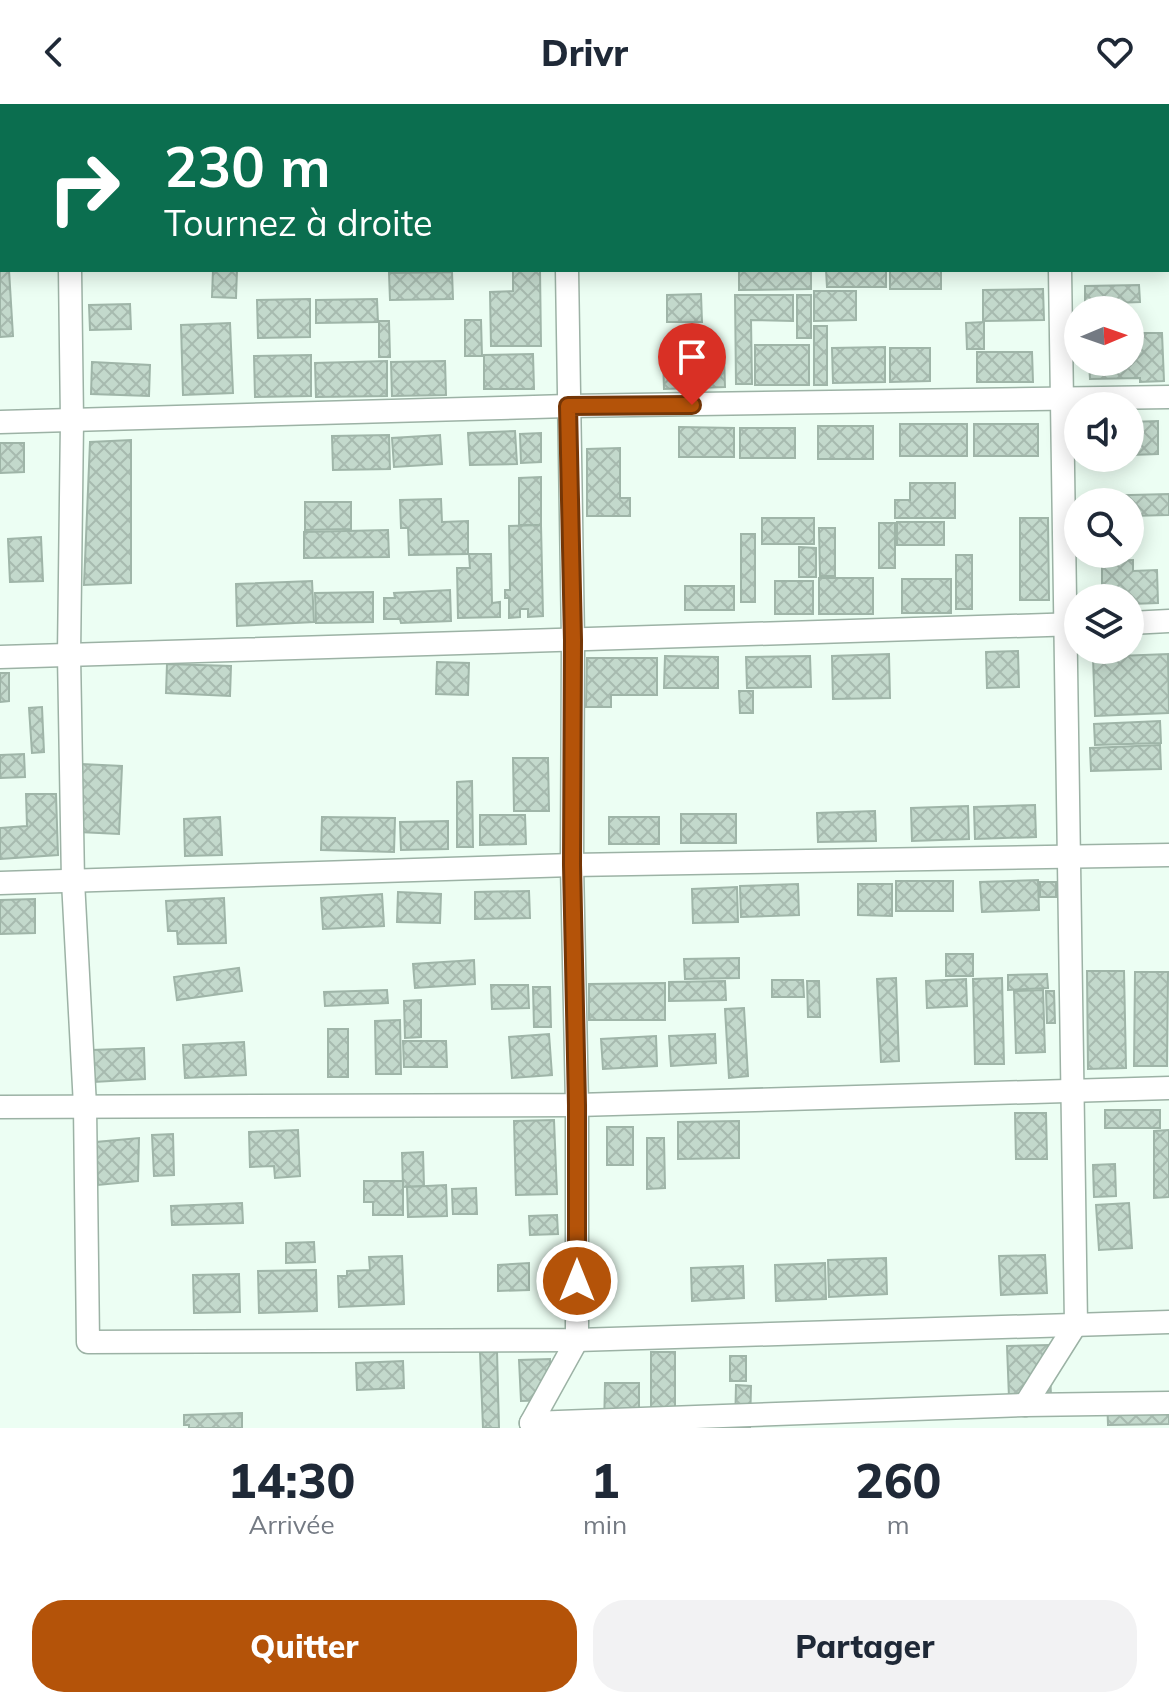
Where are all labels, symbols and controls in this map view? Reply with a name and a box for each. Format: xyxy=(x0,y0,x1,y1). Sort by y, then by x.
icon: back xyxy=(32,30,76,74)
text: Drivr xyxy=(541,30,628,75)
icon: heart xyxy=(1093,30,1137,74)
text: 230 m xyxy=(164,131,331,201)
icon: right xyxy=(32,136,136,240)
text: Tournez à droite xyxy=(164,200,433,245)
north arrow xyxy=(1064,296,1144,376)
map controls xyxy=(1064,296,1144,664)
pin xyxy=(658,323,726,405)
icon: arrive xyxy=(670,335,714,379)
button: sound xyxy=(1064,392,1144,472)
button: search xyxy=(1064,488,1144,568)
button: layers xyxy=(1064,584,1144,664)
position arrow xyxy=(535,1239,619,1323)
text: 14:30 xyxy=(228,1450,355,1510)
text: 1 xyxy=(591,1450,620,1510)
text: 260 xyxy=(855,1450,941,1510)
text: Arrivée xyxy=(248,1508,335,1541)
text: min xyxy=(583,1508,627,1541)
text: m xyxy=(887,1508,910,1541)
button: Quitter xyxy=(32,1600,577,1692)
button: Partager xyxy=(593,1600,1137,1692)

